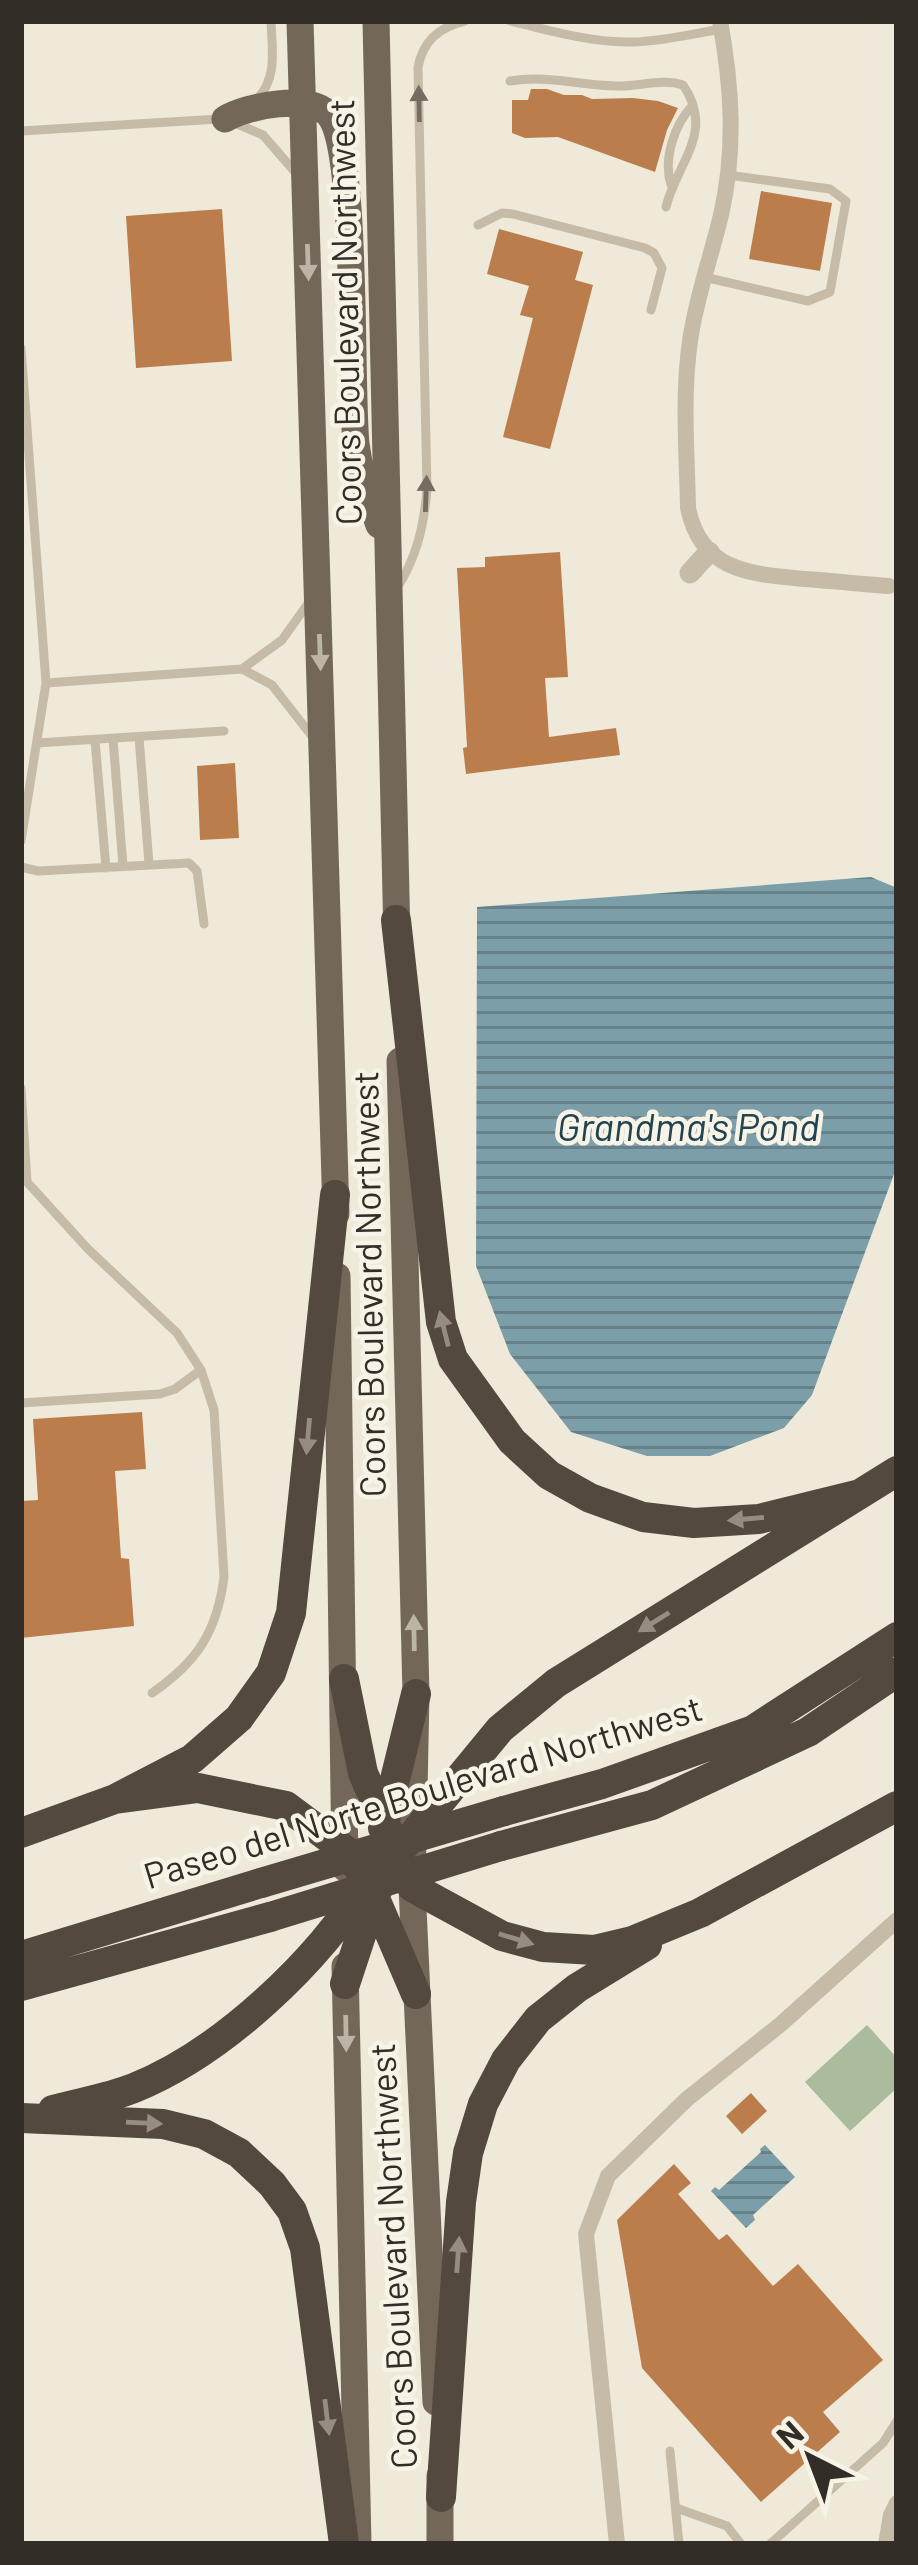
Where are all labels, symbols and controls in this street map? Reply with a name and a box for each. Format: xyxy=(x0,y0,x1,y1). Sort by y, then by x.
one-way arrow xyxy=(409,84,428,122)
street label: Coors Boulevard Northwest xyxy=(318,99,369,526)
one-way arrow xyxy=(299,244,318,282)
one-way arrow xyxy=(417,474,436,512)
one-way arrow xyxy=(311,634,330,672)
street label: Coors Boulevard Northwest xyxy=(342,1071,393,1498)
water label: Grandma's Pond xyxy=(557,1102,820,1149)
one-way arrow xyxy=(434,1310,453,1347)
one-way arrow xyxy=(298,1418,317,1455)
one-way arrow xyxy=(727,1510,764,1529)
one-way arrow xyxy=(637,1611,671,1632)
one-way arrow xyxy=(404,1613,423,1651)
street label: Paseo del Norte Boulevard Northwest xyxy=(138,1685,707,1896)
one-way arrow xyxy=(498,1931,535,1949)
one-way arrow xyxy=(337,2015,356,2053)
street label: Coors Boulevard Northwest xyxy=(359,2042,424,2470)
one-way arrow xyxy=(126,2114,163,2133)
one-way arrow xyxy=(448,2236,467,2273)
north arrow xyxy=(750,2397,870,2517)
one-way arrow xyxy=(318,2399,337,2436)
text: N xyxy=(768,2412,811,2456)

